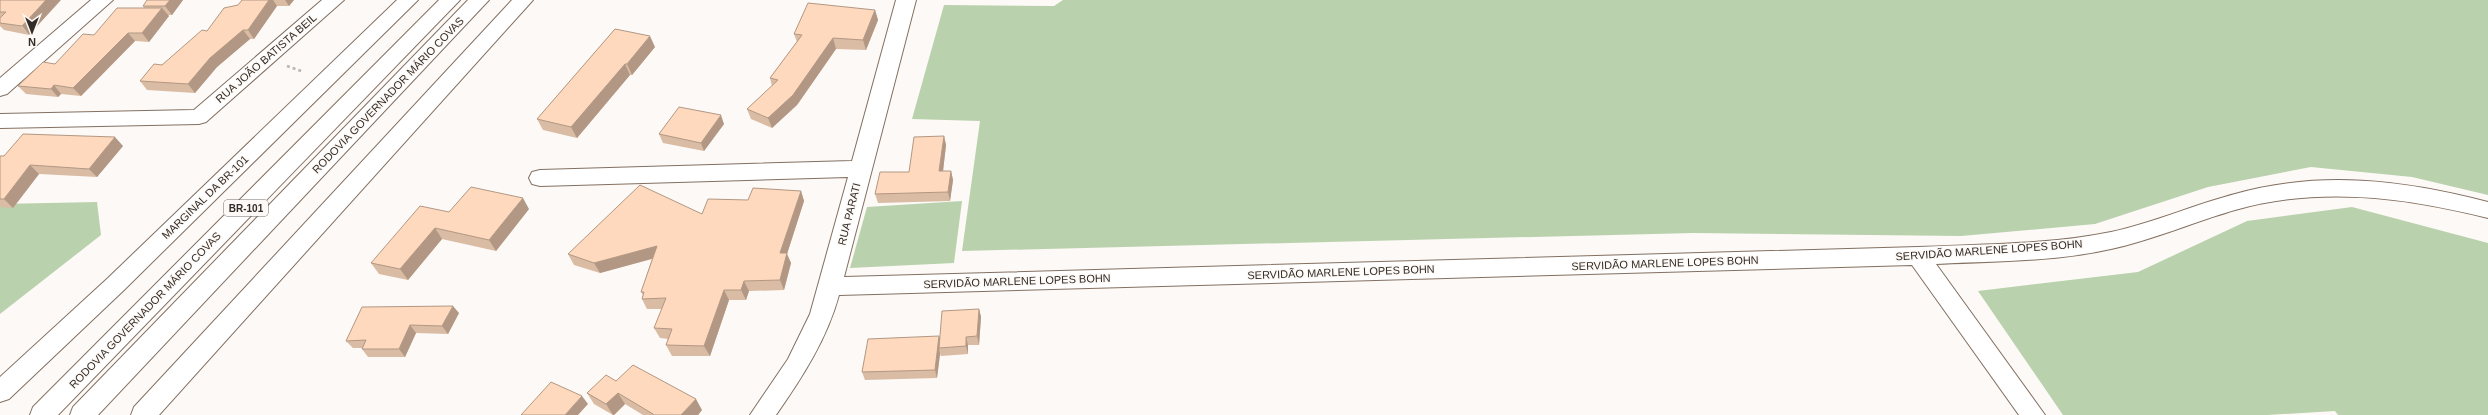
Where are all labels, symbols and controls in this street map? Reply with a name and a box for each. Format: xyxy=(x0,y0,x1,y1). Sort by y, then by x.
street label: RUA JOÃO BATISTA BEIL xyxy=(213,11,319,105)
north arrow xyxy=(12,12,52,52)
street label: RODOVIA GOVERNADOR MÁRIO COVAS xyxy=(310,14,466,176)
text: N xyxy=(28,36,36,48)
street label: MARGINAL DA BR-101 xyxy=(159,152,251,242)
street label: RUA PARATI xyxy=(835,182,863,246)
road number: BR-101 xyxy=(224,200,268,216)
street label: RODOVIA GOVERNADOR MÁRIO COVAS xyxy=(67,229,223,391)
street label: SERVIDÃO MARLENE LOPES BOHN xyxy=(1895,237,2083,263)
street label: SERVIDÃO MARLENE LOPES BOHN xyxy=(1571,254,1759,272)
street label: SERVIDÃO MARLENE LOPES BOHN xyxy=(1247,263,1435,281)
street label: SERVIDÃO MARLENE LOPES BOHN xyxy=(923,272,1111,290)

